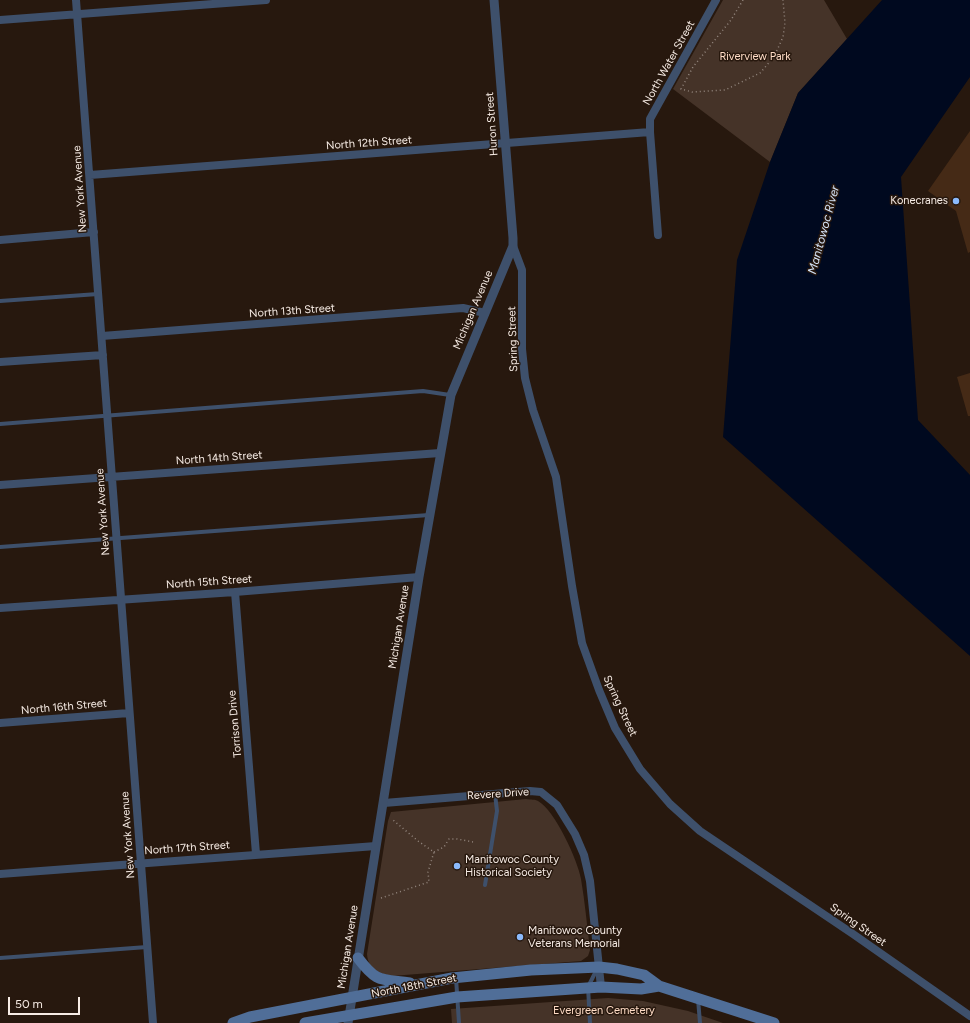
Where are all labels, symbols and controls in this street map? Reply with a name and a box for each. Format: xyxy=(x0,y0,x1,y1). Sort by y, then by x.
street label: North Water Street xyxy=(640,18,698,108)
park label: Riverview Park xyxy=(719,50,791,64)
street label: Huron Street xyxy=(483,92,501,156)
street label: North 12th Street xyxy=(326,133,412,153)
street label: New York Avenue xyxy=(70,145,90,233)
water label: Manitowoc River xyxy=(805,184,843,276)
place label: Konecranes xyxy=(890,194,948,208)
marker: Konecranes xyxy=(951,196,961,206)
street label: Michigan Avenue xyxy=(450,268,496,352)
street label: North 13th Street xyxy=(249,301,335,321)
street label: Spring Street xyxy=(505,306,521,372)
street label: North 14th Street xyxy=(175,448,263,468)
street label: New York Avenue xyxy=(93,468,113,556)
street label: North 15th Street xyxy=(165,572,253,592)
street label: Michigan Avenue xyxy=(386,584,412,670)
street label: Spring Street xyxy=(600,673,640,739)
street label: Torrison Drive xyxy=(225,690,245,758)
street label: North 16th Street xyxy=(20,697,108,717)
street label: Revere Drive xyxy=(467,785,529,803)
street label: New York Avenue xyxy=(118,791,138,879)
street label: North 17th Street xyxy=(144,838,230,858)
place label: Manitowoc County Historical Society xyxy=(465,853,559,879)
marker: Manitowoc County Historical Society xyxy=(452,861,462,871)
street label: Spring Street xyxy=(827,901,889,949)
street label: Michigan Avenue xyxy=(335,904,361,990)
place label: Manitowoc County Veterans Memorial xyxy=(528,924,622,950)
marker: Manitowoc County Veterans Memorial xyxy=(515,932,525,942)
street label: North 18th Street xyxy=(370,971,458,1001)
scale bar xyxy=(10,989,82,1015)
text: 50 m xyxy=(15,997,43,1011)
park label: Evergreen Cemetery xyxy=(553,1004,655,1018)

